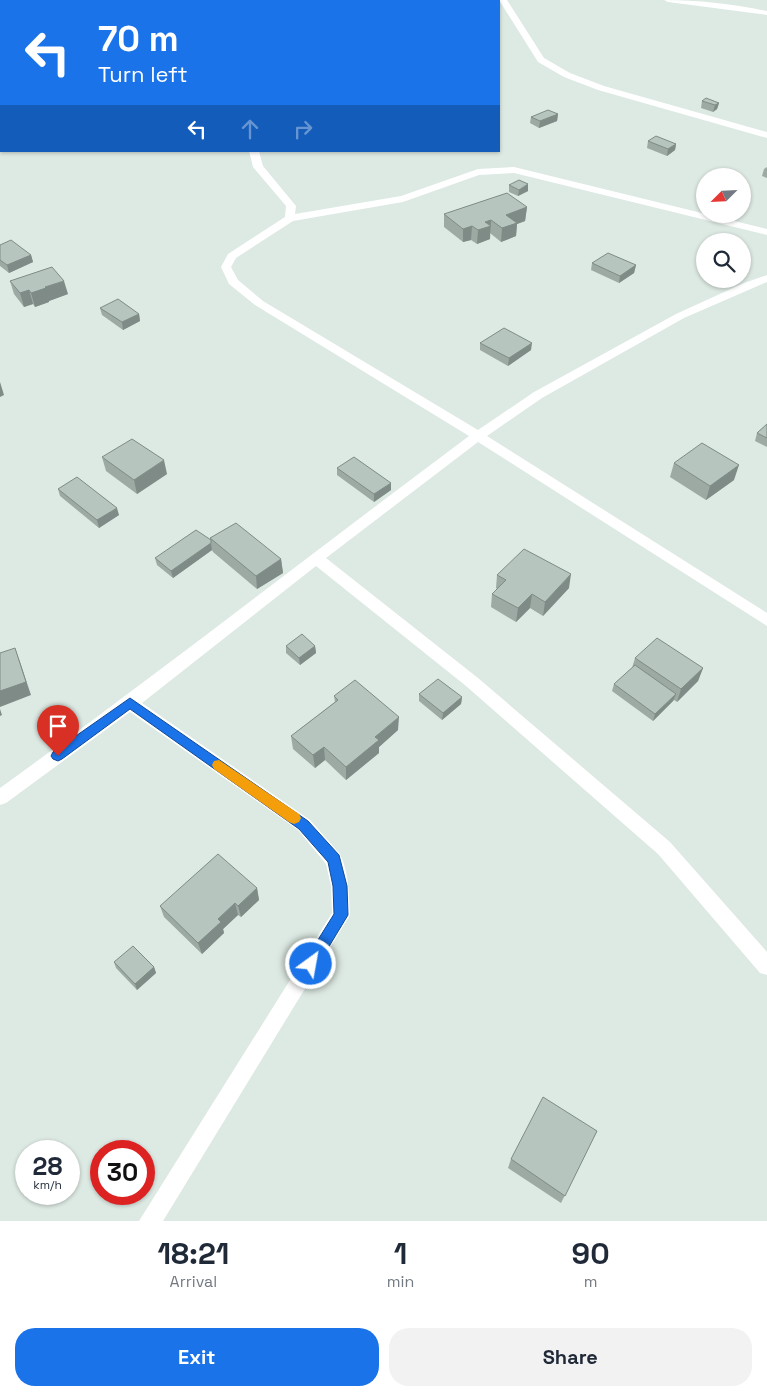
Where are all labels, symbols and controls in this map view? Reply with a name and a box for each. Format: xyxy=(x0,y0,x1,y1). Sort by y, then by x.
text: 70 m xyxy=(98,17,179,61)
icon: left xyxy=(15,20,80,85)
text: Turn left xyxy=(98,60,188,88)
icon: left xyxy=(183,115,211,143)
icon: ahead xyxy=(236,115,264,143)
icon: right xyxy=(289,115,317,143)
north arrow xyxy=(696,168,751,222)
map controls xyxy=(696,168,751,288)
button: search xyxy=(696,233,751,288)
pin xyxy=(37,705,79,756)
icon: arrive xyxy=(44,712,72,740)
position arrow xyxy=(284,937,336,989)
speed limit sign: 30 xyxy=(90,1140,155,1205)
text: 28 xyxy=(33,1150,62,1182)
text: km/h xyxy=(33,1177,62,1193)
text: 18:21 xyxy=(157,1234,229,1273)
text: 1 xyxy=(394,1234,407,1273)
text: 90 xyxy=(572,1234,610,1273)
text: Arrival xyxy=(170,1271,217,1292)
text: min xyxy=(387,1271,414,1292)
text: m xyxy=(584,1271,597,1292)
button: Exit xyxy=(15,1328,379,1386)
button: Share xyxy=(389,1328,752,1386)

